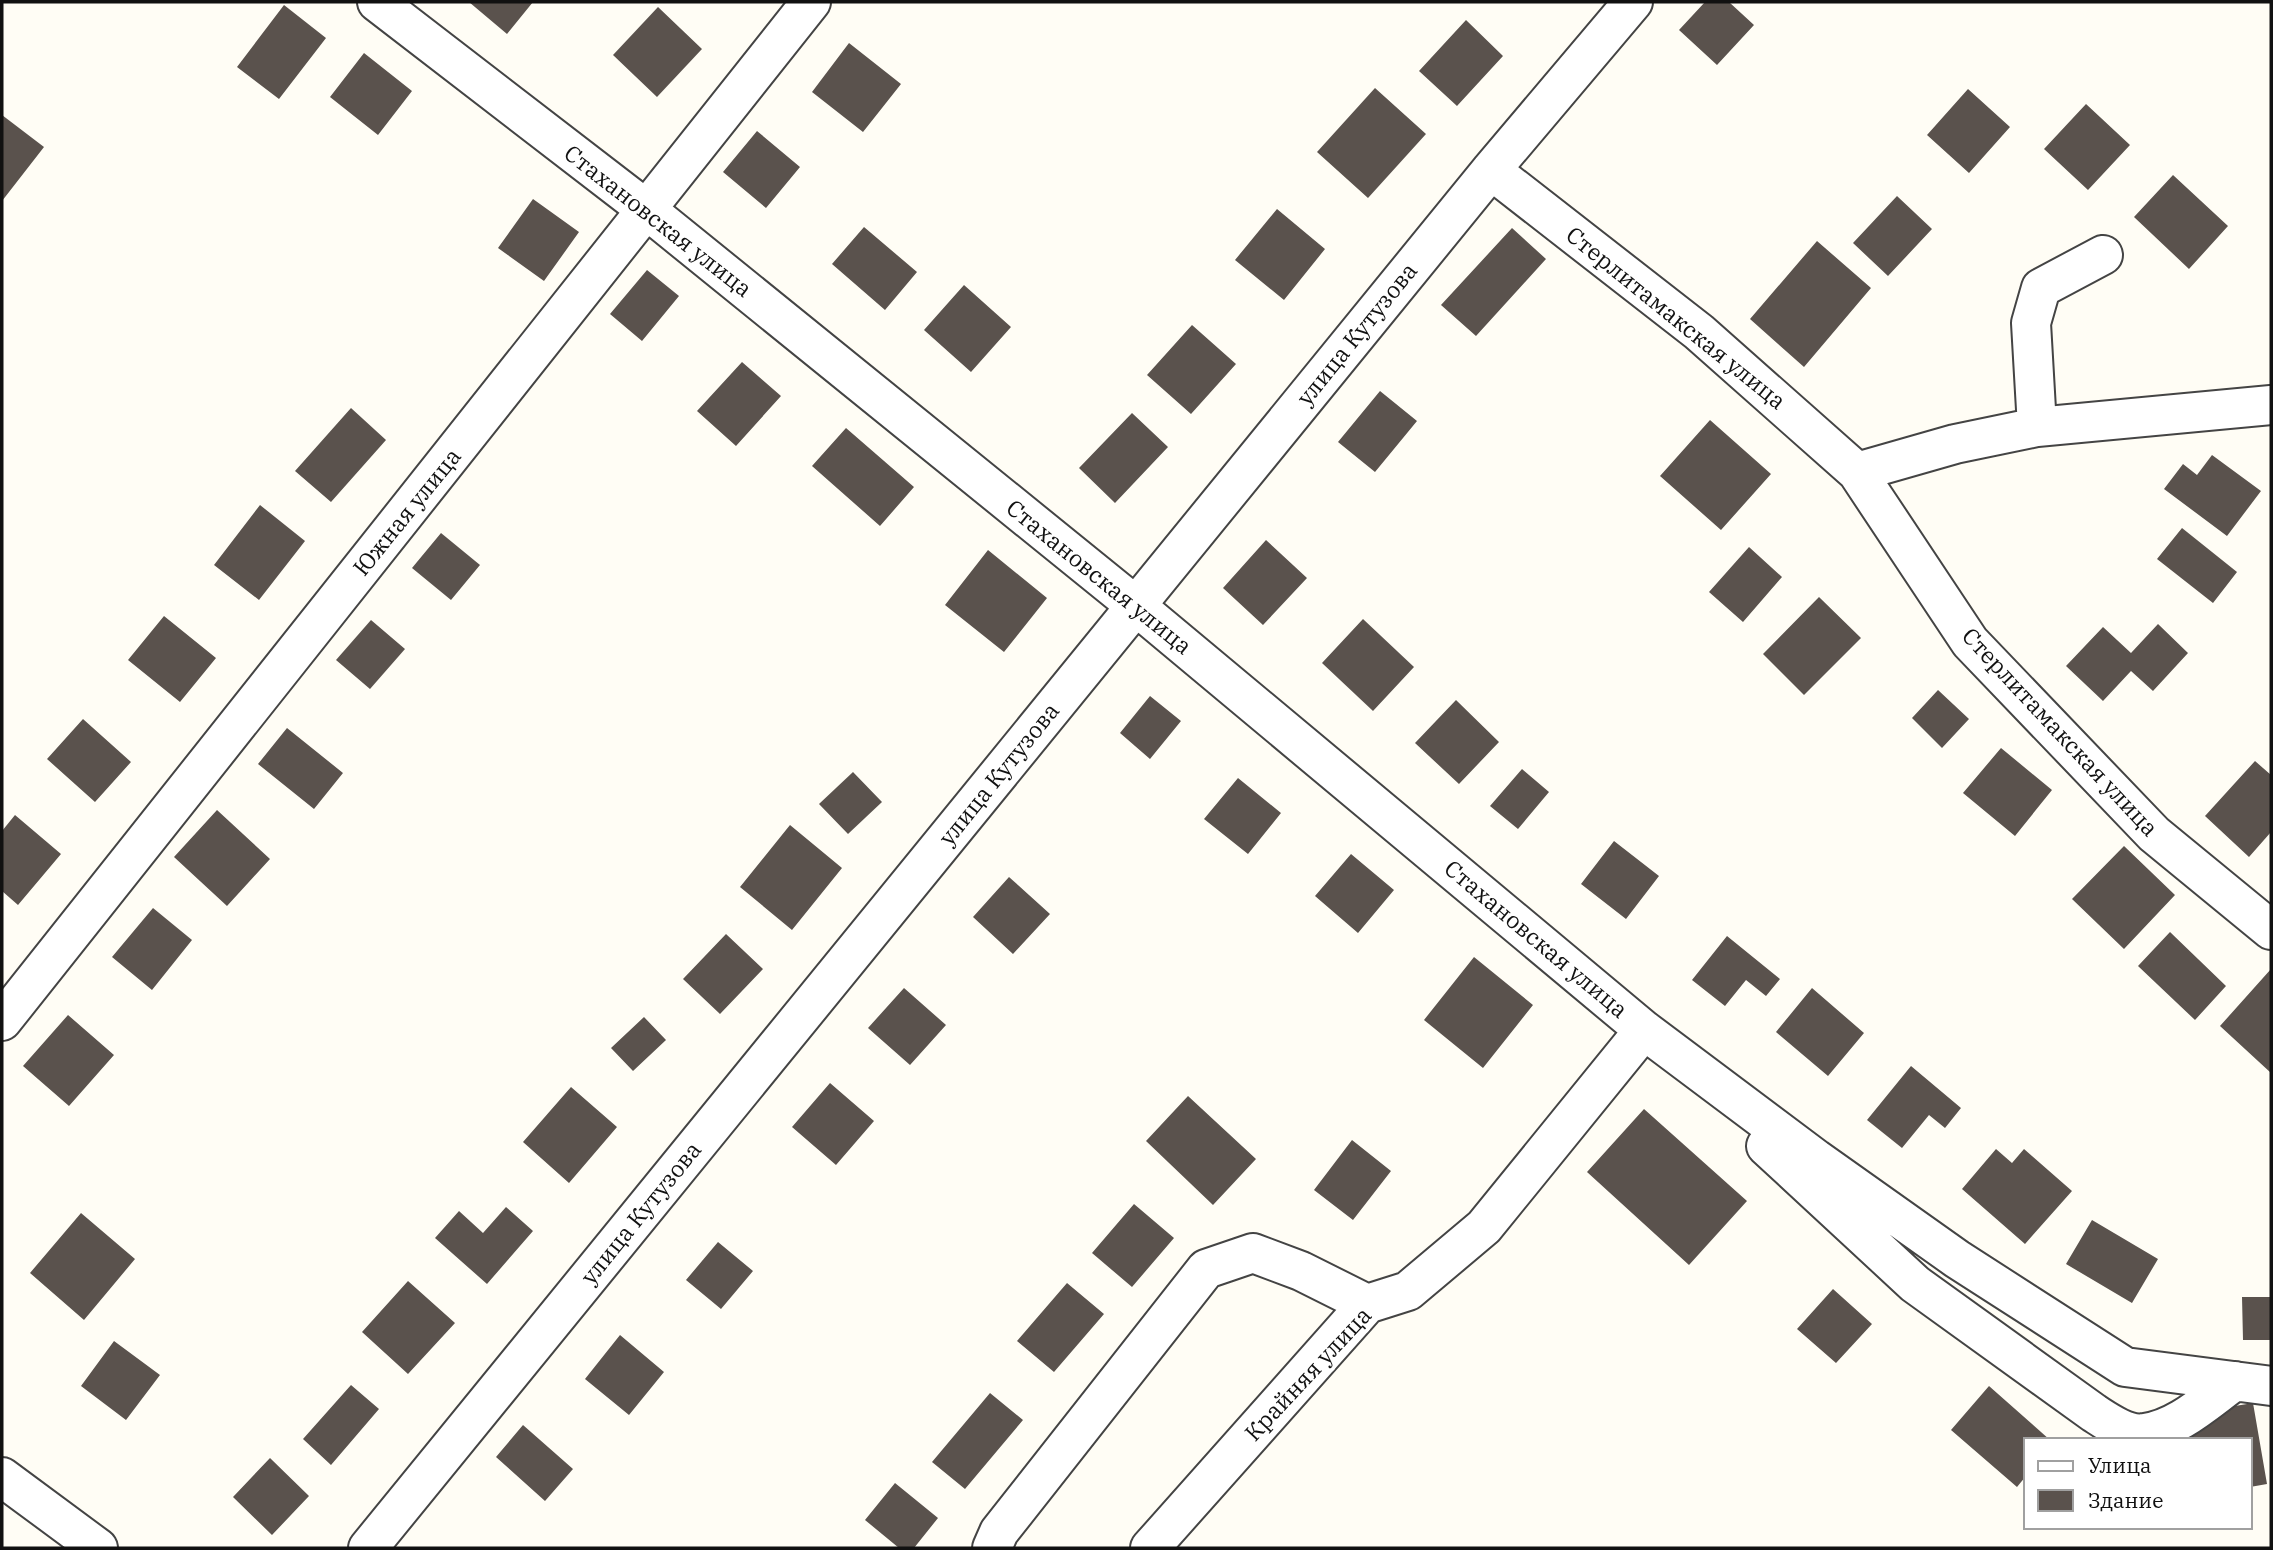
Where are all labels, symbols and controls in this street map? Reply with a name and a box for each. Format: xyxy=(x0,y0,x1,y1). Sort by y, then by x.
street label: Стахановская улица xyxy=(559,137,759,303)
street label: Стерлитамакская улица xyxy=(1561,219,1793,415)
street label: улица Кутузова xyxy=(1289,256,1423,411)
street label: Южная улица xyxy=(346,442,467,581)
street label: Стахановская улица xyxy=(1001,492,1199,660)
street label: Стерлитамакская улица xyxy=(1956,621,2165,842)
street label: улица Кутузова xyxy=(931,696,1065,851)
street label: Стахановская улица xyxy=(1439,853,1635,1024)
street label: улица Кутузова xyxy=(573,1135,707,1290)
street label: Крайняя улица xyxy=(1237,1300,1377,1447)
legend xyxy=(2024,1438,2252,1529)
text: Улица xyxy=(2088,1451,2152,1479)
text: Здание xyxy=(2088,1486,2163,1514)

